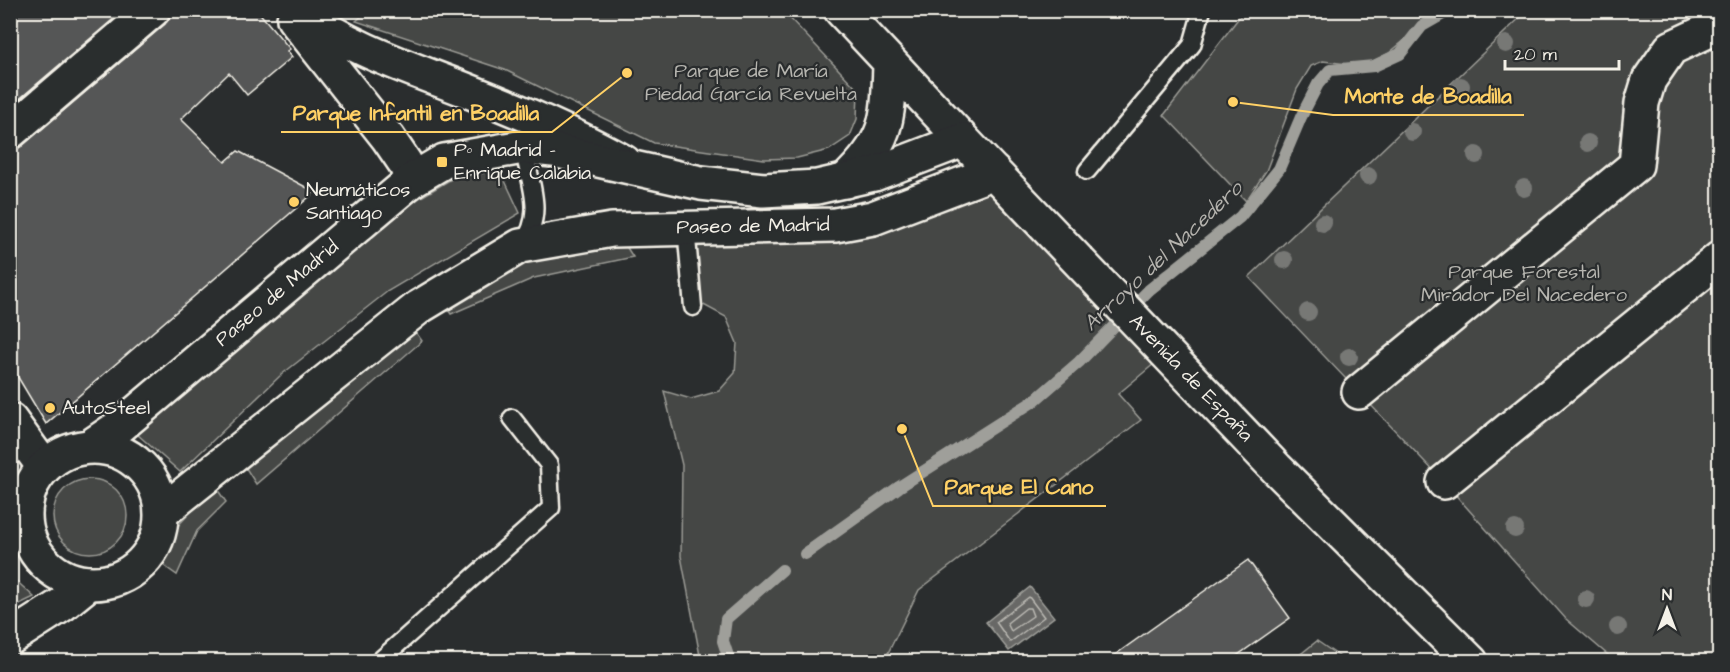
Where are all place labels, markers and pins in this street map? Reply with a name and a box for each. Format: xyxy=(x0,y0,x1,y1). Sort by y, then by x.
callout: Monte de Boadilla xyxy=(1333,76,1524,115)
callout: Parque Infantil en Boadilla xyxy=(281,93,552,132)
place label: Pº Madrid - Enrique Calabia xyxy=(454,136,591,187)
marker: Pº Madrid - Enrique Calabia xyxy=(435,155,449,169)
place label: Neumáticos Santiago xyxy=(306,176,410,228)
marker: Neumáticos Santiago xyxy=(287,195,301,209)
place label: AutoSteel xyxy=(62,394,150,422)
marker: AutoSteel xyxy=(43,401,57,415)
callout: Parque El Cano xyxy=(933,467,1106,506)

